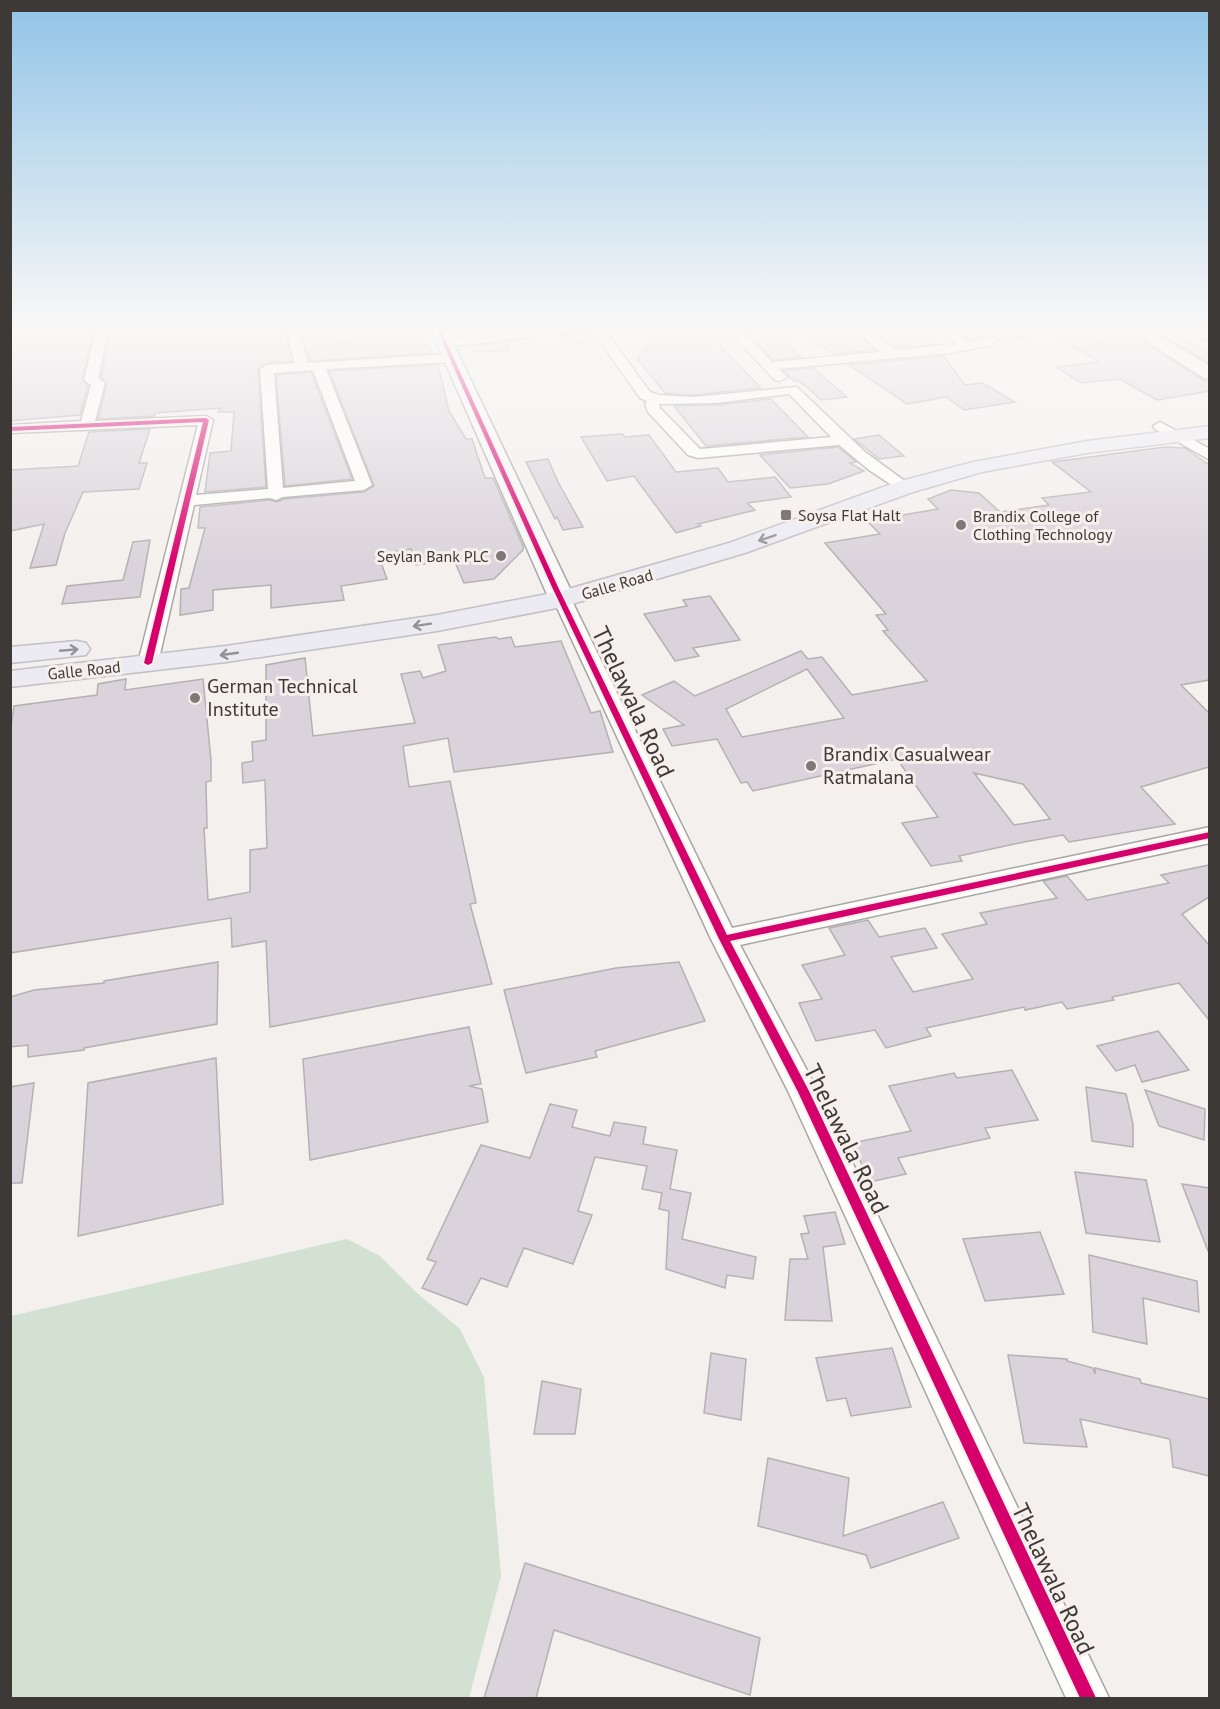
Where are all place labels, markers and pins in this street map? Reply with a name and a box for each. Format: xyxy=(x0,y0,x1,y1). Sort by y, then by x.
place label: Soysa Flat Halt xyxy=(798,505,901,525)
place label: Brandix College of Clothing Technology xyxy=(973,506,1113,544)
marker: Soysa Flat Halt xyxy=(779,508,793,522)
marker: Brandix College of Clothing Technology xyxy=(954,518,968,532)
place label: Seylan Bank PLC xyxy=(377,546,489,566)
marker: Seylan Bank PLC xyxy=(494,549,508,563)
place label: German Technical Institute xyxy=(207,673,358,722)
marker: German Technical Institute xyxy=(188,691,202,705)
place label: Brandix Casualwear Ratmalana xyxy=(823,741,991,790)
marker: Brandix Casualwear Ratmalana xyxy=(804,759,818,773)

